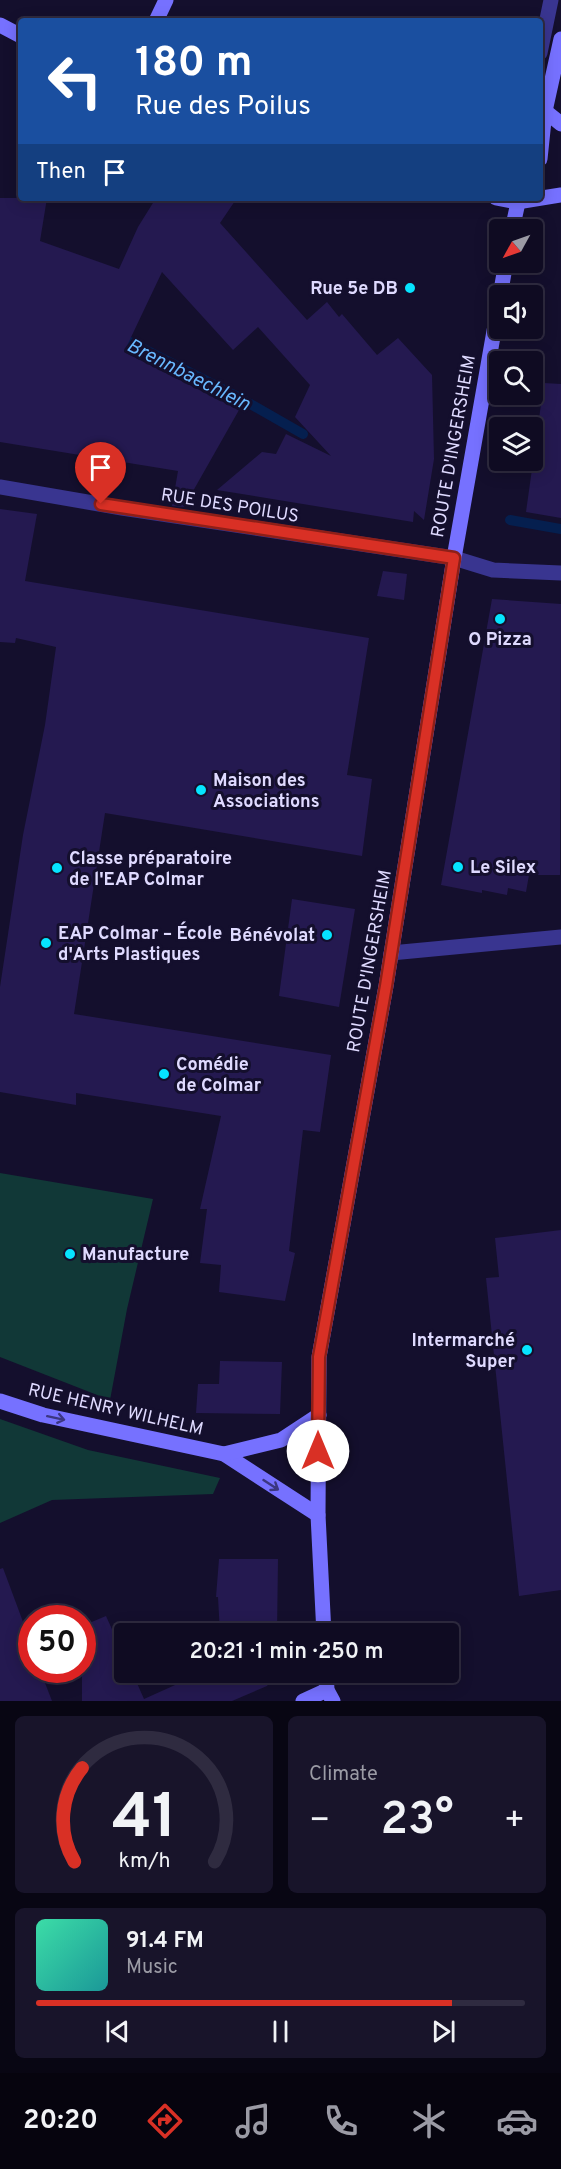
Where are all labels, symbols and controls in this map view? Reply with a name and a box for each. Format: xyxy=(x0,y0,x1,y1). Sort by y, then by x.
text: 180 m xyxy=(135,38,252,91)
icon: left xyxy=(36,42,114,120)
text: Rue des Poilus xyxy=(135,90,311,124)
icon: arrive xyxy=(98,156,131,189)
text: Then xyxy=(36,159,86,186)
north arrow xyxy=(489,219,543,273)
map controls xyxy=(489,219,543,471)
place label: Rue 5e DB xyxy=(310,278,398,301)
marker: Rue 5e DB xyxy=(403,281,417,295)
button: sound xyxy=(489,285,543,339)
water label: Brennbaechlein xyxy=(122,333,254,418)
button: search xyxy=(489,351,543,405)
street label: ROUTE D'INGERSHEIM xyxy=(427,353,482,539)
button: layers xyxy=(489,417,543,471)
pin xyxy=(75,442,126,504)
icon: arrive xyxy=(84,451,117,484)
street label: RUE DES POILUS xyxy=(159,484,300,529)
marker: O Pizza xyxy=(493,612,507,626)
place label: O Pizza xyxy=(468,629,532,652)
place label: Maison des Associations xyxy=(213,770,320,814)
marker: Maison des Associations xyxy=(194,783,208,797)
place label: Classe préparatoire de l'EAP Colmar xyxy=(69,848,232,892)
place label: Le Silex xyxy=(470,857,536,880)
marker: Le Silex xyxy=(451,860,465,874)
marker: Classe préparatoire de l'EAP Colmar xyxy=(50,861,64,875)
street label: ROUTE D'INGERSHEIM xyxy=(343,868,398,1054)
place label: EAP Colmar – École d'Arts Plastiques xyxy=(58,921,222,967)
place label: Bénévolat xyxy=(230,925,315,948)
marker: Bénévolat xyxy=(320,928,334,942)
marker: EAP Colmar – École d'Arts Plastiques xyxy=(39,936,53,950)
place label: Comédie de Colmar xyxy=(176,1054,262,1098)
marker: Comédie de Colmar xyxy=(157,1067,171,1081)
place label: Manufacture xyxy=(82,1244,189,1267)
marker: Manufacture xyxy=(63,1247,77,1261)
place label: Intermarché Super xyxy=(412,1330,516,1374)
marker: Intermarché Super xyxy=(520,1343,534,1357)
street label: RUE HENRY WILHELM xyxy=(26,1379,206,1442)
one-way arrow xyxy=(46,1412,65,1424)
position arrow xyxy=(286,1419,350,1483)
one-way arrow xyxy=(262,1479,279,1491)
speed limit sign: 50 xyxy=(18,1605,96,1683)
text: 20:21 · 1 min · 250 m xyxy=(189,1639,384,1666)
text: Climate xyxy=(309,1762,378,1788)
text: 41 xyxy=(111,1781,177,1860)
text: 23° xyxy=(380,1793,454,1850)
text: − xyxy=(309,1801,330,1843)
text: + xyxy=(504,1801,525,1843)
text: km/h xyxy=(118,1848,170,1875)
text: 91.4 FM xyxy=(126,1928,204,1955)
text: Music xyxy=(126,1955,178,1981)
icon: previous xyxy=(101,2015,134,2048)
icon: pause xyxy=(264,2015,297,2048)
icon: next xyxy=(427,2015,460,2048)
icon: directions xyxy=(144,2100,186,2142)
icon: music xyxy=(232,2100,274,2142)
icon: phone xyxy=(320,2100,362,2142)
icon: climate xyxy=(408,2100,450,2142)
icon: car xyxy=(496,2100,538,2142)
text: 20:20 xyxy=(23,2104,98,2138)

